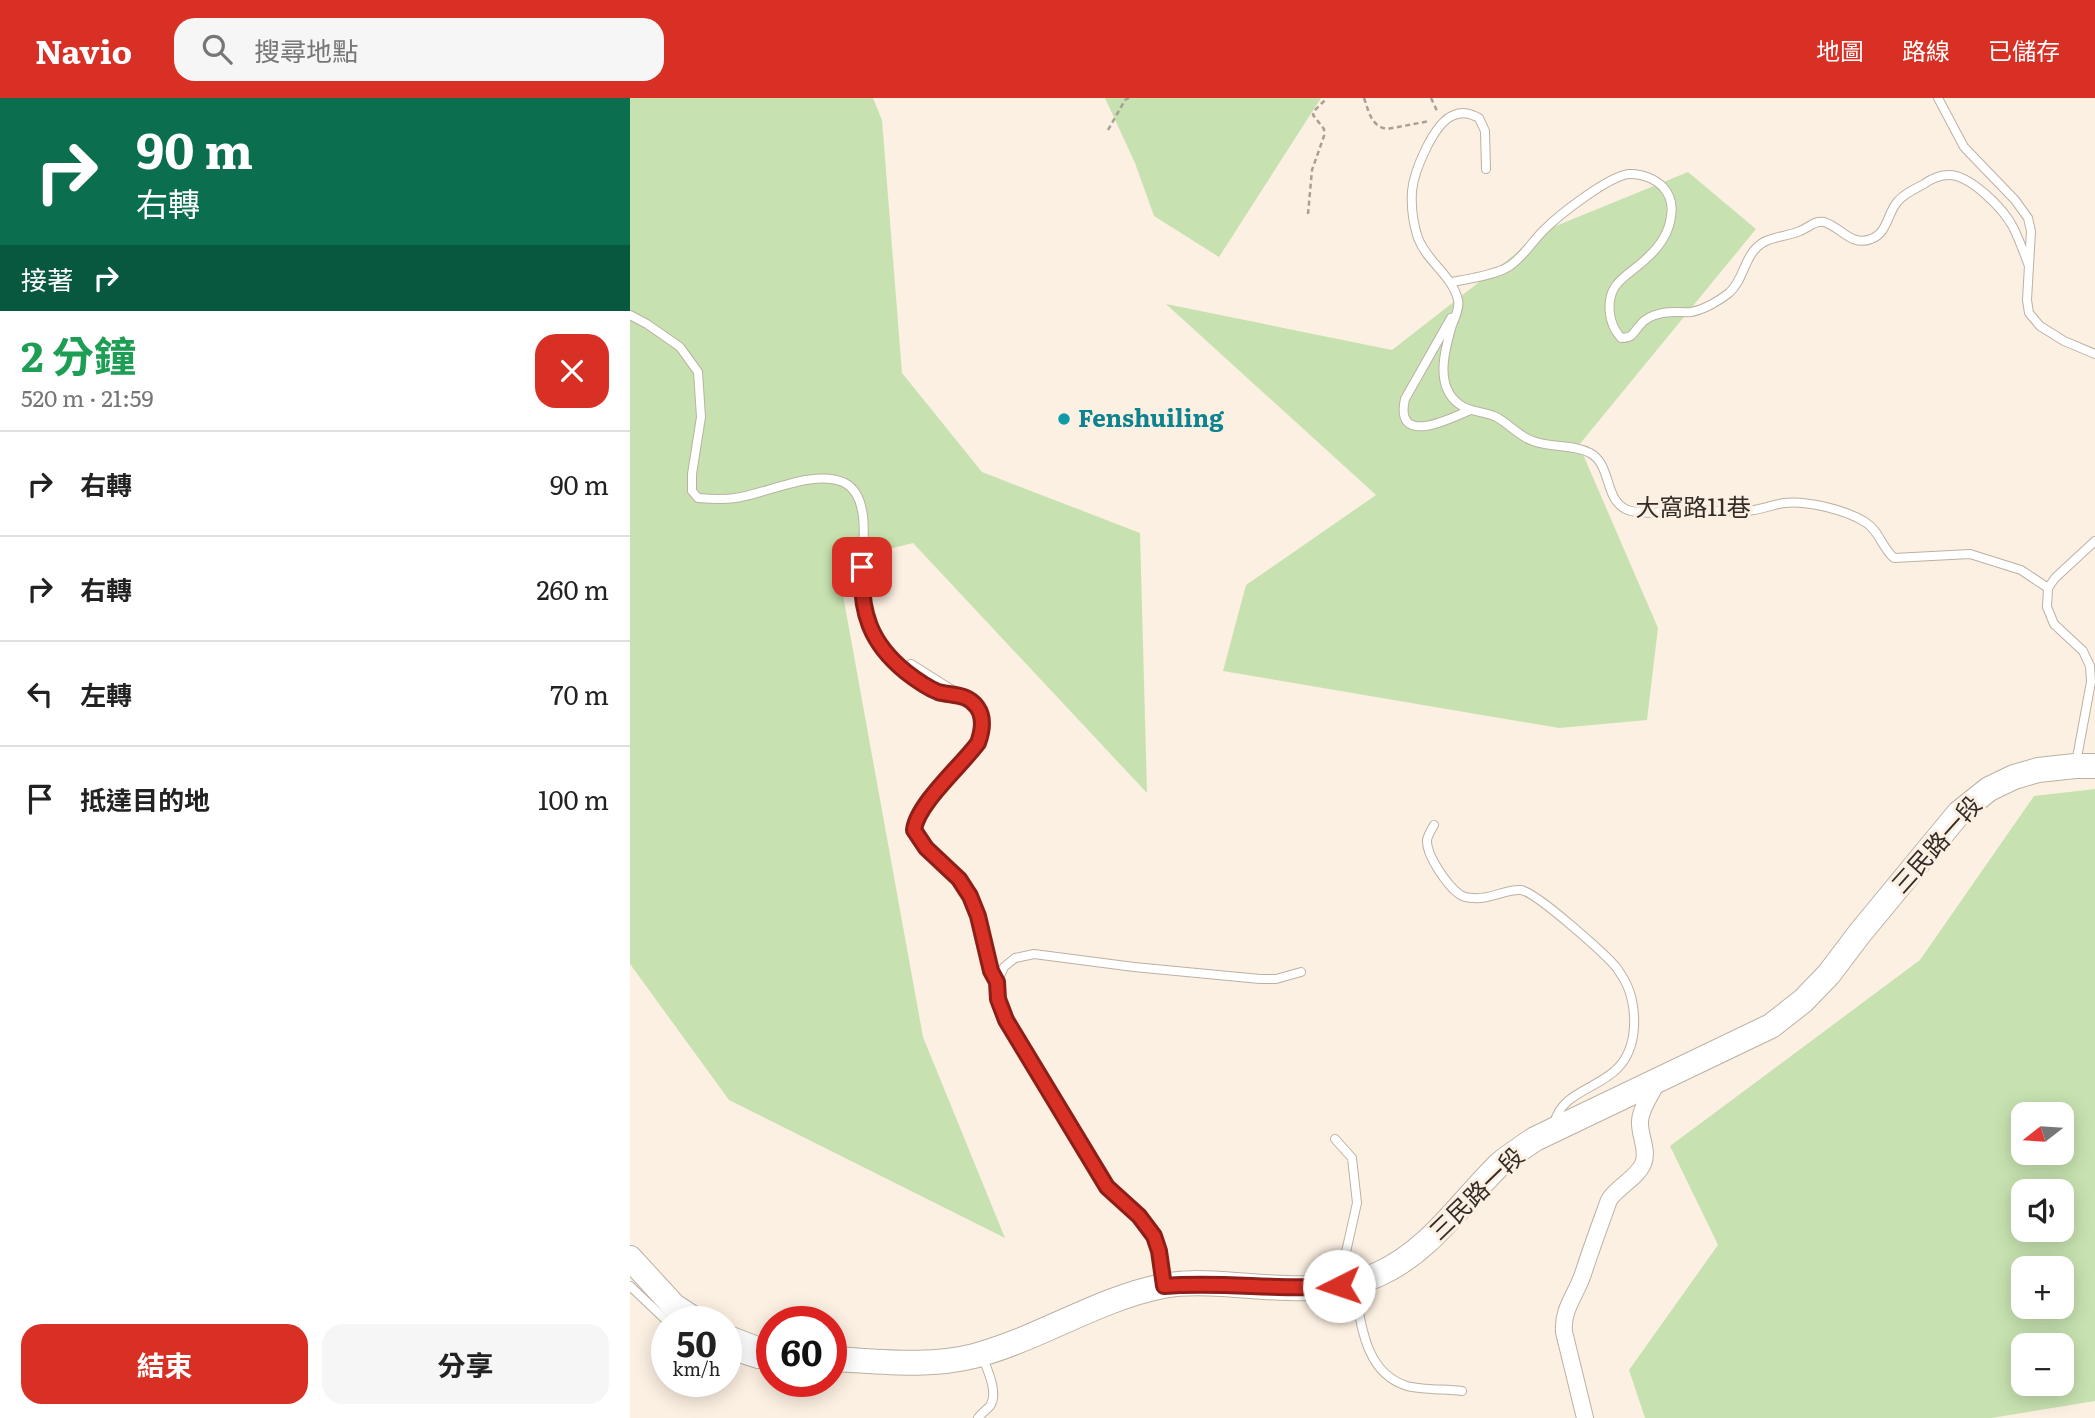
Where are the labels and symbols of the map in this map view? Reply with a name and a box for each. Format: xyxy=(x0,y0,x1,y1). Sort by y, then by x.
place label: Fenshuiling xyxy=(1078,399,1224,434)
marker: Fenshuiling xyxy=(1056,411,1072,427)
street label: 大窩路11巷 xyxy=(1635,488,1751,523)
pin xyxy=(832,537,892,597)
street label: 三民路一段 xyxy=(1882,787,1988,900)
north arrow xyxy=(2011,1102,2074,1166)
street label: 三民路一段 xyxy=(1420,1138,1531,1246)
position arrow xyxy=(1302,1249,1376,1323)
speed limit sign: 60 xyxy=(756,1306,847,1397)

